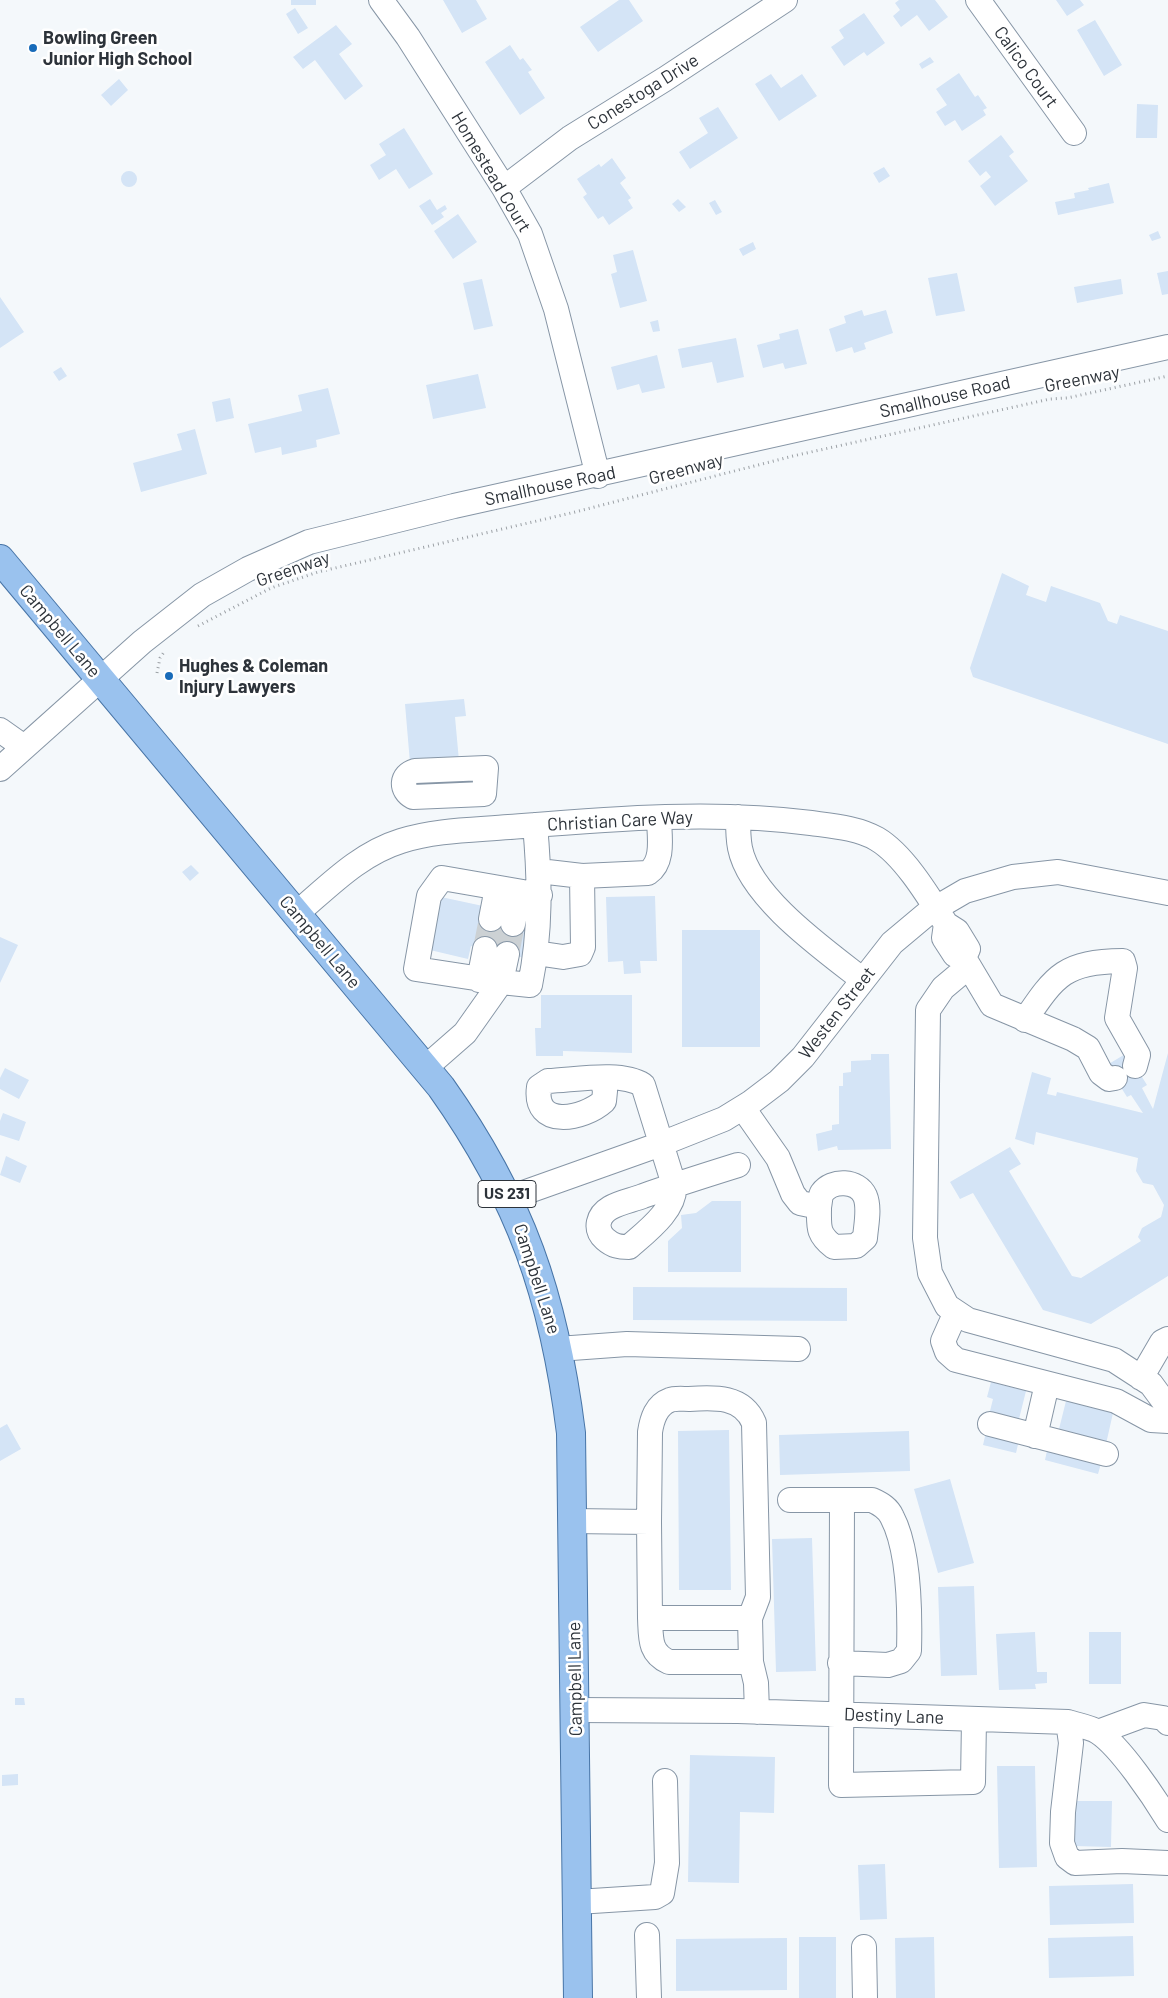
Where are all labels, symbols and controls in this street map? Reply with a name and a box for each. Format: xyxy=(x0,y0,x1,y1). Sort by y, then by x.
street label: Calico Court xyxy=(989,22,1063,112)
place label: Bowling Green Junior High School xyxy=(43,27,192,70)
marker: Bowling Green Junior High School xyxy=(27,42,39,54)
street label: Conestoga Drive xyxy=(583,49,703,135)
street label: Homestead Court xyxy=(447,108,535,236)
street label: Greenway xyxy=(1042,361,1122,397)
street label: Smallhouse Road xyxy=(877,371,1013,423)
street label: Greenway xyxy=(646,449,726,489)
street label: Smallhouse Road xyxy=(482,462,618,510)
street label: Greenway xyxy=(253,546,333,592)
street label: Campbell Lane xyxy=(15,580,105,682)
place label: Hughes & Coleman Injury Lawyers xyxy=(179,655,328,698)
marker: Hughes & Coleman Injury Lawyers xyxy=(163,670,175,682)
street label: Christian Care Way xyxy=(547,806,693,836)
street label: Campbell Lane xyxy=(275,891,365,993)
street label: Westen Street xyxy=(794,962,880,1064)
road number: US 231 xyxy=(478,1180,536,1208)
street label: Campbell Lane xyxy=(509,1221,565,1337)
street label: Campbell Lane xyxy=(563,1622,587,1736)
street label: Destiny Lane xyxy=(843,1703,945,1729)

